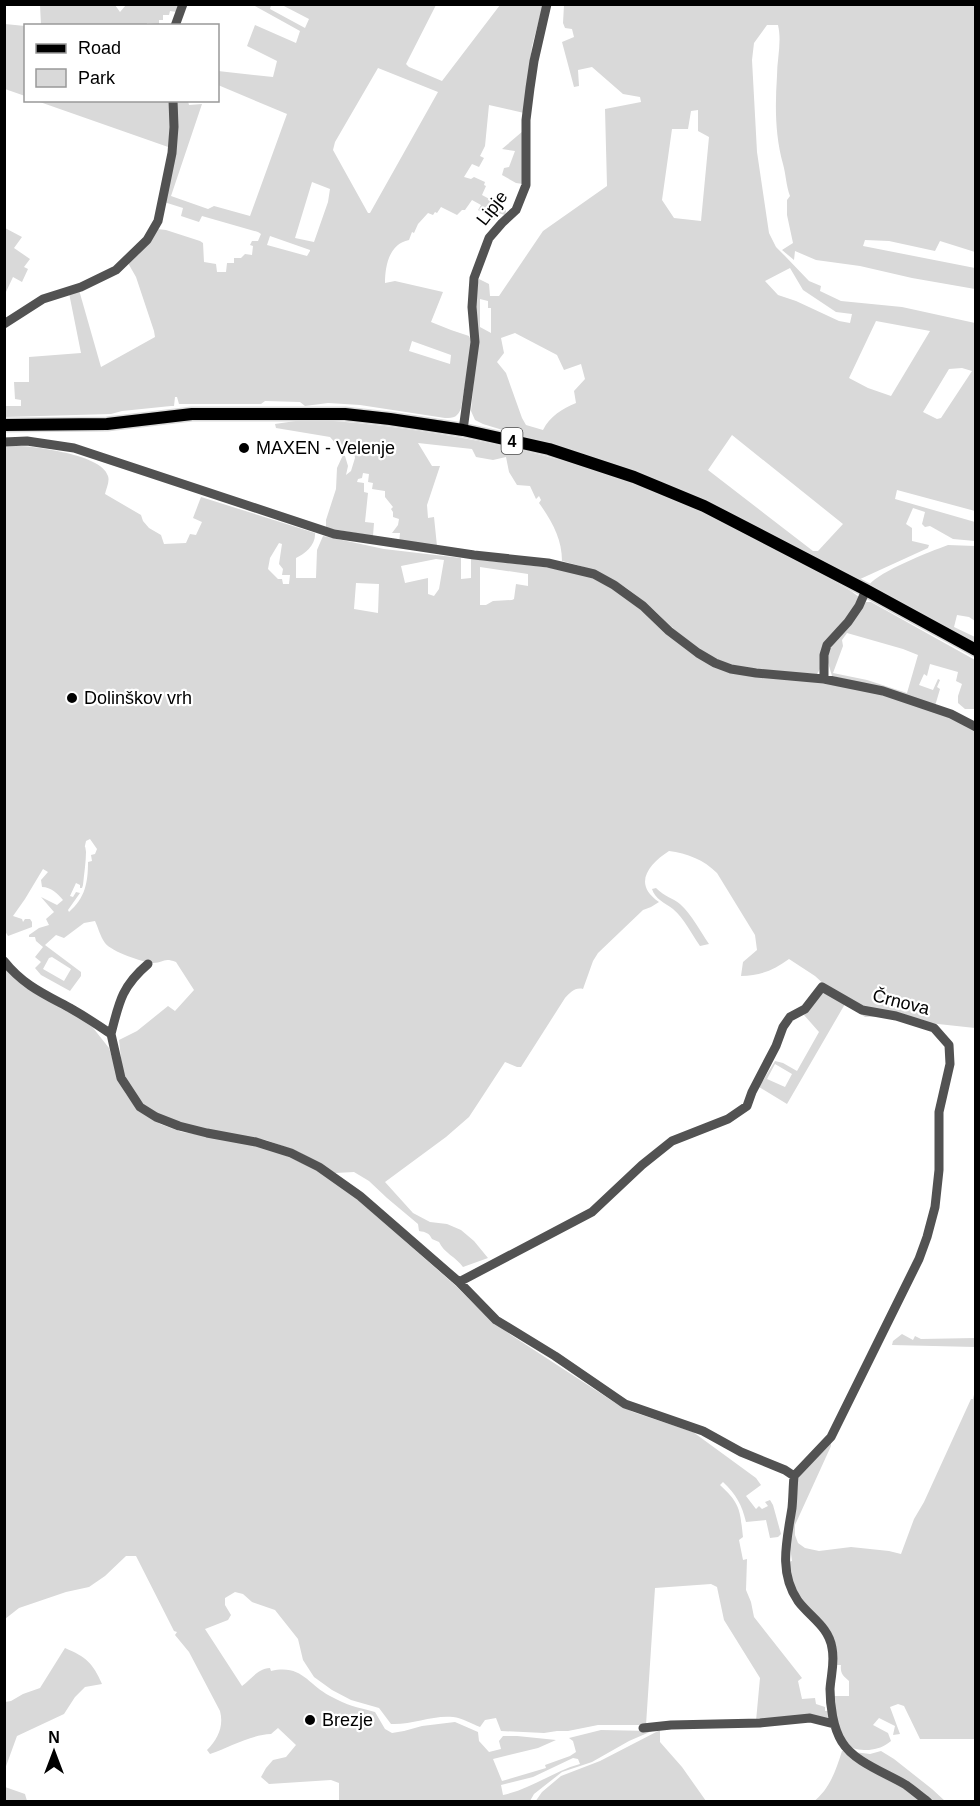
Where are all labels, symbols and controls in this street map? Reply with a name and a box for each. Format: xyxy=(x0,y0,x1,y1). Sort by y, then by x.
legend xyxy=(24,24,219,102)
text: Road xyxy=(78,38,121,58)
text: Park xyxy=(78,68,116,88)
street label: Lipje xyxy=(472,187,512,229)
road number: 4 xyxy=(502,428,522,454)
place label: MAXEN - Velenje xyxy=(256,438,395,458)
marker: MAXEN - Velenje xyxy=(237,441,251,455)
place label: Dolinškov vrh xyxy=(84,688,192,708)
marker: Dolinškov vrh xyxy=(65,691,79,705)
street label: Črnova xyxy=(870,984,933,1019)
place label: Brezje xyxy=(322,1710,373,1730)
marker: Brezje xyxy=(303,1713,317,1727)
north arrow xyxy=(24,1722,84,1782)
text: N xyxy=(48,1729,60,1746)

